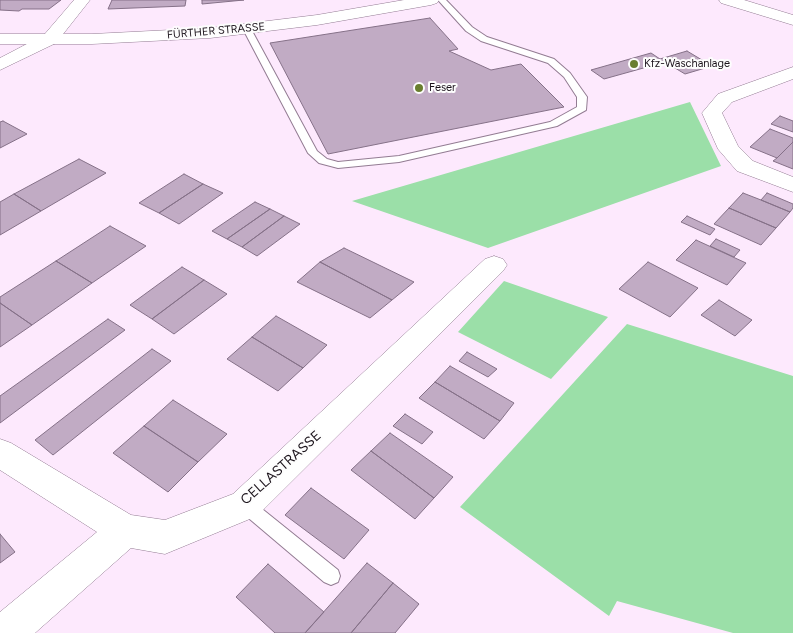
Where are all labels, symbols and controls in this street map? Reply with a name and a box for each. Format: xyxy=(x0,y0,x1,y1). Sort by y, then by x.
street label: FÜRTHER STRASSE xyxy=(166,20,266,42)
place label: Kfz-Waschanlage xyxy=(644,57,730,71)
marker: Kfz-Waschanlage xyxy=(628,58,640,70)
place label: Feser xyxy=(429,81,456,95)
marker: Feser xyxy=(413,82,425,94)
street label: CELLASTRASSE xyxy=(237,427,325,509)

